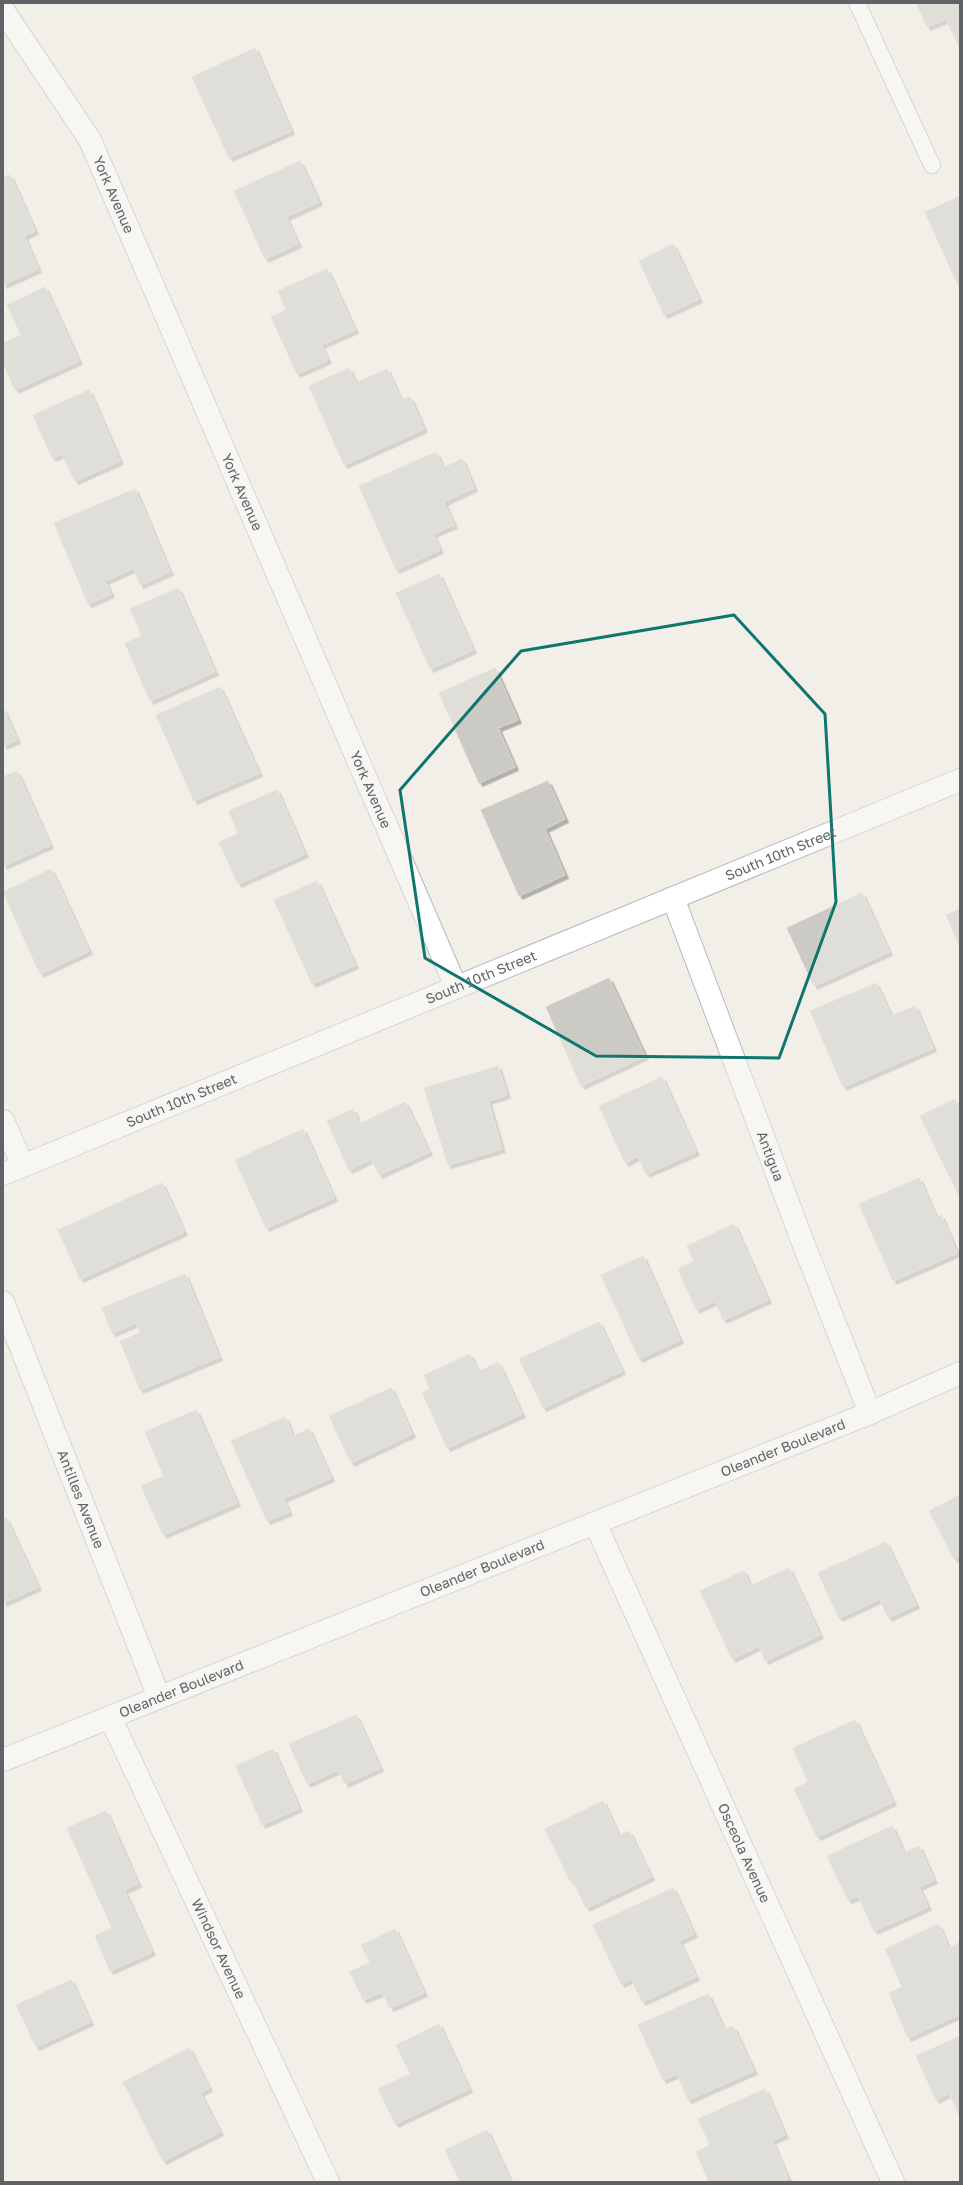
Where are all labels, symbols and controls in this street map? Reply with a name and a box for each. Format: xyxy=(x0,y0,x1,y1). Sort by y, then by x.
street label: York Avenue xyxy=(90,153,138,236)
street label: York Avenue xyxy=(218,451,267,533)
street label: York Avenue xyxy=(347,748,395,831)
street label: South 10th Street xyxy=(723,823,838,884)
street label: South 10th Street xyxy=(423,946,539,1007)
street label: South 10th Street xyxy=(123,1070,239,1130)
street label: Antigua xyxy=(754,1129,788,1184)
street label: Oleander Boulevard xyxy=(718,1415,848,1480)
street label: Antilles Avenue xyxy=(54,1447,108,1551)
street label: Oleander Boulevard xyxy=(417,1535,547,1600)
street label: Oleander Boulevard xyxy=(116,1656,246,1721)
street label: Osceola Avenue xyxy=(715,1800,774,1905)
street label: Windsor Avenue xyxy=(188,1896,250,2001)

